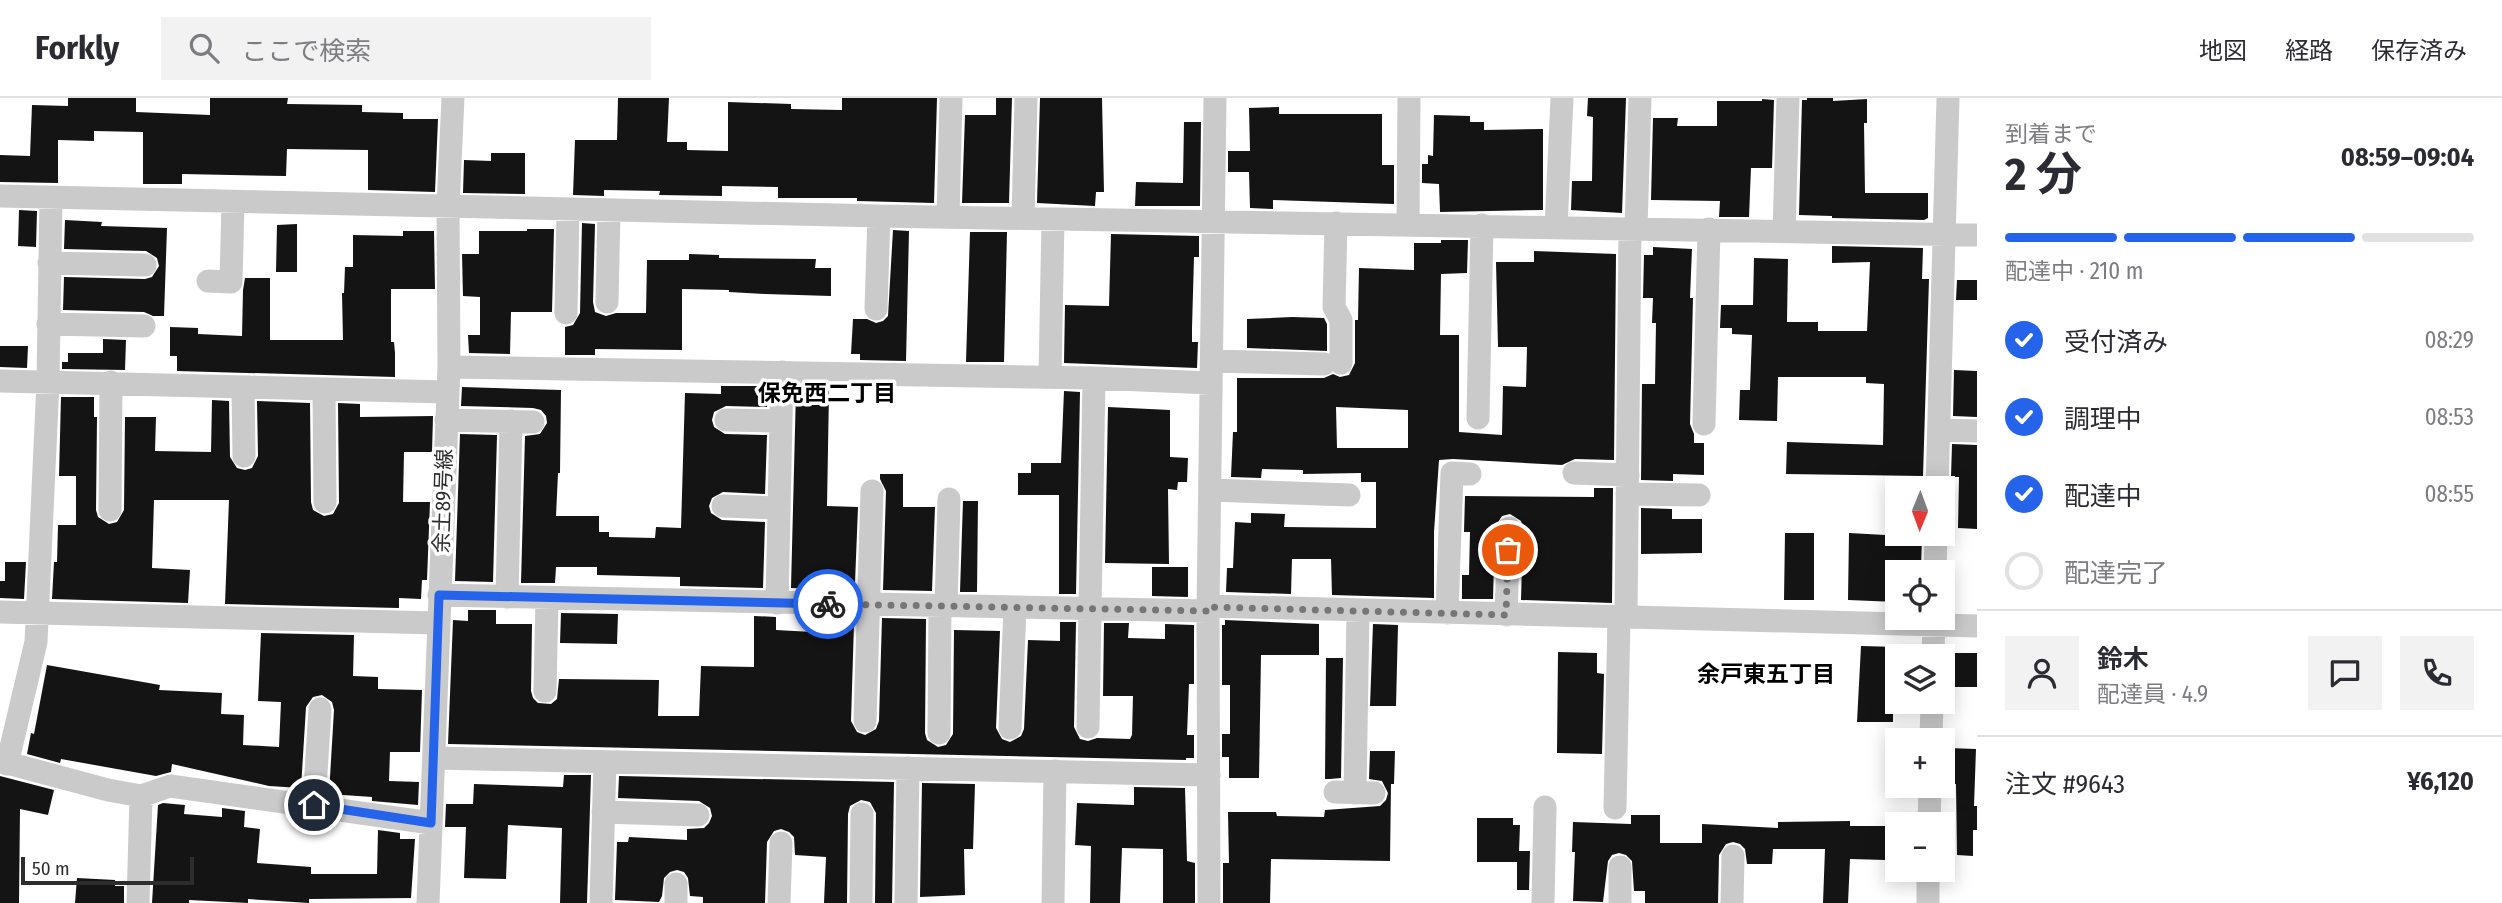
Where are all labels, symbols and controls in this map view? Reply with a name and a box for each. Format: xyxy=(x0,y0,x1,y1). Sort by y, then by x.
search box xyxy=(161,17,651,80)
text: Forkly xyxy=(35,28,119,68)
icon: search xyxy=(185,29,223,67)
text: ここで検索 xyxy=(241,36,371,67)
text: 地図 xyxy=(2199,37,2247,65)
text: 経路 xyxy=(2285,37,2333,65)
text: 保存済み xyxy=(2371,37,2467,65)
text: 到着まで xyxy=(2005,120,2097,148)
text: 08:59–09:04 xyxy=(2341,142,2474,173)
text: 2 分 xyxy=(2005,147,2082,202)
text: 配達中 · 210 m xyxy=(2005,257,2143,285)
icon: check xyxy=(2005,321,2043,359)
text: 08:29 xyxy=(2424,326,2474,354)
text: 受付済み xyxy=(2064,327,2168,358)
district label: 保免西二丁目 xyxy=(758,379,896,407)
icon: check xyxy=(2005,398,2043,436)
text: 08:53 xyxy=(2425,403,2474,431)
text: 調理中 xyxy=(2064,404,2142,435)
street label: 余土89号線 xyxy=(428,448,458,554)
icon: check xyxy=(2005,475,2043,513)
north arrow xyxy=(1885,476,1955,546)
map controls xyxy=(1885,476,1955,882)
text: 08:55 xyxy=(2425,480,2474,508)
text: 配達中 xyxy=(2064,481,2142,512)
pin xyxy=(1478,520,1538,580)
icon: bag xyxy=(1489,531,1527,569)
text: 配達完了 xyxy=(2064,558,2168,589)
button: locate xyxy=(1885,560,1955,630)
courier xyxy=(793,569,863,639)
icon: bike xyxy=(809,585,847,623)
button: person xyxy=(2005,636,2079,710)
button: chat xyxy=(2308,636,2382,710)
button: phone xyxy=(2400,636,2474,710)
button: layers xyxy=(1885,644,1955,714)
text: 鈴木 xyxy=(2097,644,2149,675)
district label: 余戸東五丁目 xyxy=(1697,660,1835,688)
text: 配達員 · 4.9 xyxy=(2097,680,2208,708)
button: + xyxy=(1885,728,1955,798)
text: ¥6,120 xyxy=(2407,766,2474,797)
text: 注文 #9643 xyxy=(2005,769,2125,800)
pin xyxy=(284,775,344,835)
icon: home xyxy=(295,786,333,824)
button: − xyxy=(1885,812,1955,882)
scale bar xyxy=(21,854,194,886)
text: 50 m xyxy=(32,857,70,880)

